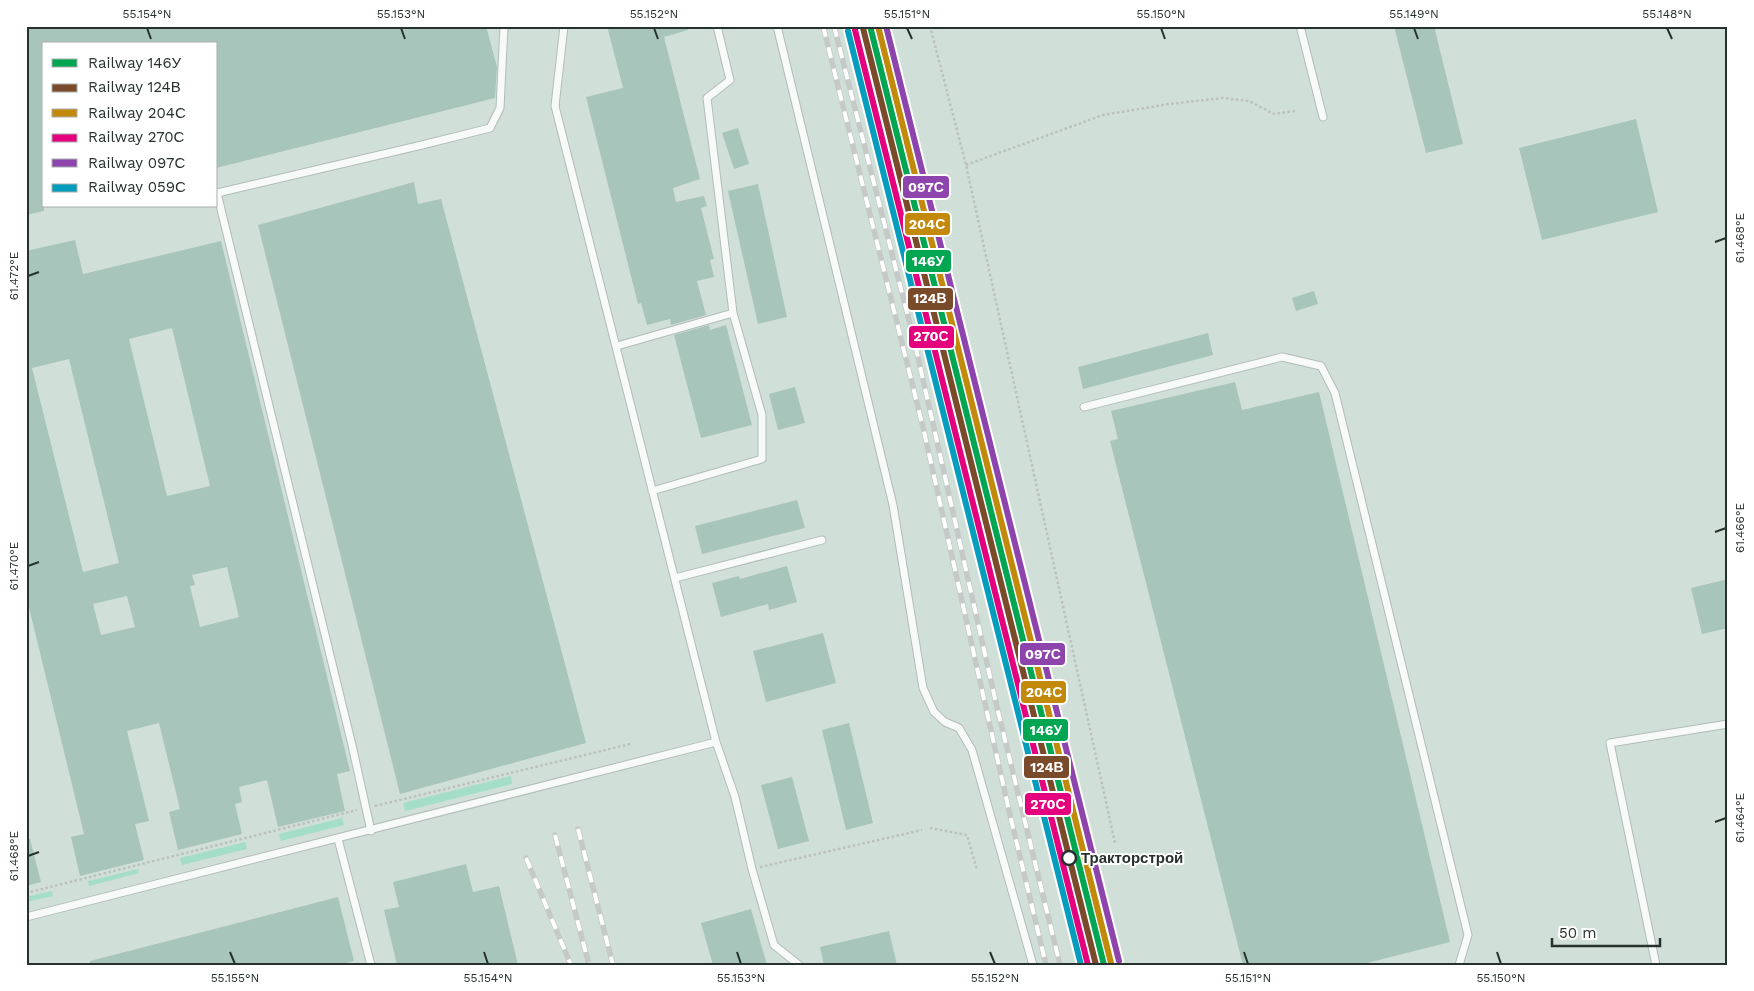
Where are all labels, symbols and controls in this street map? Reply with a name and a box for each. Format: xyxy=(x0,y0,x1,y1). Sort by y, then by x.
text: 55.154°N xyxy=(122,7,172,21)
text: 55.153°N xyxy=(377,7,425,21)
text: 55.152°N xyxy=(630,7,678,21)
text: 55.151°N xyxy=(884,7,930,21)
text: 55.150°N xyxy=(1136,7,1186,21)
text: 55.149°N xyxy=(1389,7,1439,21)
text: 55.148°N xyxy=(1642,7,1692,21)
legend xyxy=(42,42,218,208)
text: Railway 146У xyxy=(88,54,182,72)
text: Railway 124В xyxy=(88,78,181,96)
text: Railway 204С xyxy=(88,104,186,122)
text: Railway 270С xyxy=(88,128,185,146)
text: Railway 097С xyxy=(88,154,185,172)
line badge: 097С xyxy=(902,175,950,199)
text: Railway 059С xyxy=(88,178,186,196)
text: 097С xyxy=(908,179,944,195)
line badge: 204С xyxy=(904,212,951,236)
text: 61.468°E xyxy=(1733,213,1747,263)
text: 204С xyxy=(909,216,945,232)
line badge: 146У xyxy=(905,249,952,273)
text: 61.472°E xyxy=(7,251,21,300)
text: 146У xyxy=(912,253,944,269)
line badge: 124В xyxy=(907,287,954,311)
text: 124В xyxy=(913,290,947,306)
line badge: 270С xyxy=(908,325,955,349)
text: 270С xyxy=(913,328,949,344)
text: 61.466°E xyxy=(1733,503,1747,553)
text: 61.470°E xyxy=(7,541,21,590)
line badge: 097С xyxy=(1019,642,1066,666)
text: 097С xyxy=(1025,646,1061,662)
line badge: 204С xyxy=(1020,680,1067,704)
text: 204С xyxy=(1026,684,1062,700)
line badge: 146У xyxy=(1022,718,1069,742)
text: 146У xyxy=(1030,722,1062,738)
line badge: 124В xyxy=(1023,755,1070,779)
text: 124В xyxy=(1030,759,1064,775)
line badge: 270С xyxy=(1024,792,1072,816)
text: 61.464°E xyxy=(1733,793,1747,843)
text: 270С xyxy=(1030,796,1066,812)
text: 61.468°E xyxy=(7,831,21,881)
place label: Тракторстрой xyxy=(1081,849,1183,867)
marker: Тракторстрой xyxy=(1061,850,1077,866)
scale bar xyxy=(1552,916,1659,948)
text: 50 m xyxy=(1559,924,1596,942)
text: 55.155°N xyxy=(211,971,259,985)
text: 55.154°N xyxy=(463,971,513,985)
text: 55.153°N xyxy=(717,971,765,985)
text: 55.152°N xyxy=(971,971,1019,985)
text: 55.151°N xyxy=(1225,971,1271,985)
text: 55.150°N xyxy=(1476,971,1526,985)

